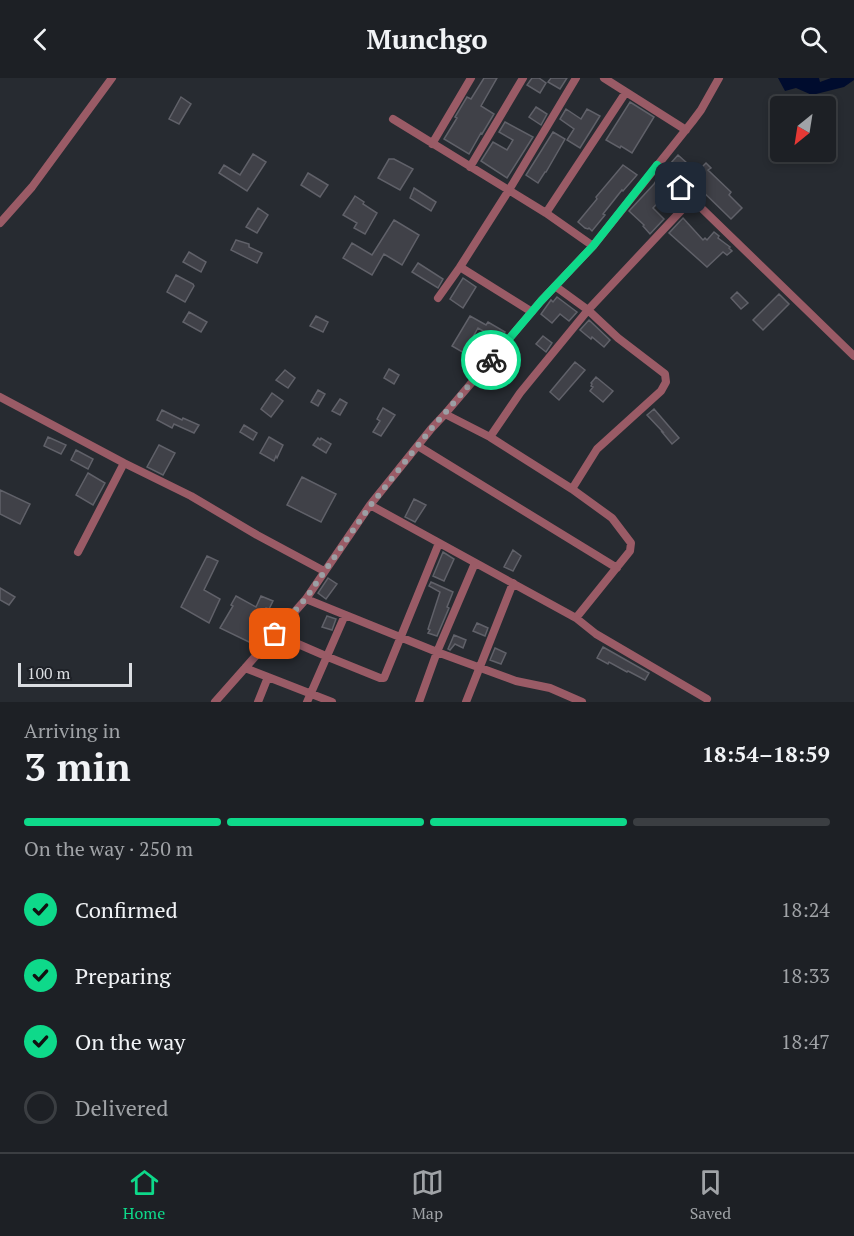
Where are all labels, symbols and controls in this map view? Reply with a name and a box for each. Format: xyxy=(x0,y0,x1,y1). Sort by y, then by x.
text: Munchgo xyxy=(367,21,487,57)
icon: back xyxy=(24,23,57,56)
icon: search xyxy=(797,23,830,56)
north arrow xyxy=(770,96,836,162)
map controls xyxy=(770,96,836,162)
pin xyxy=(655,162,706,213)
icon: home xyxy=(664,171,697,204)
courier xyxy=(461,330,521,390)
icon: bike xyxy=(475,344,508,377)
pin xyxy=(249,608,300,659)
icon: bag xyxy=(258,617,291,650)
scale bar xyxy=(18,660,132,688)
text: 100 m xyxy=(27,662,70,684)
text: Arriving in xyxy=(24,717,120,744)
text: 18:54–18:59 xyxy=(702,739,830,768)
text: 3 min xyxy=(24,740,131,792)
text: On the way · 250 m xyxy=(24,835,193,862)
icon: check xyxy=(24,893,57,926)
text: Confirmed xyxy=(75,895,178,924)
text: 18:24 xyxy=(781,896,830,923)
icon: check xyxy=(24,959,57,992)
text: Preparing xyxy=(75,961,171,990)
text: 18:33 xyxy=(781,962,830,989)
icon: check xyxy=(24,1025,57,1058)
text: On the way xyxy=(75,1027,185,1056)
text: 18:47 xyxy=(781,1028,830,1055)
text: Delivered xyxy=(75,1093,168,1122)
tab: Home xyxy=(123,1166,165,1224)
tab: Map xyxy=(411,1166,444,1224)
tab: Saved xyxy=(690,1166,731,1224)

